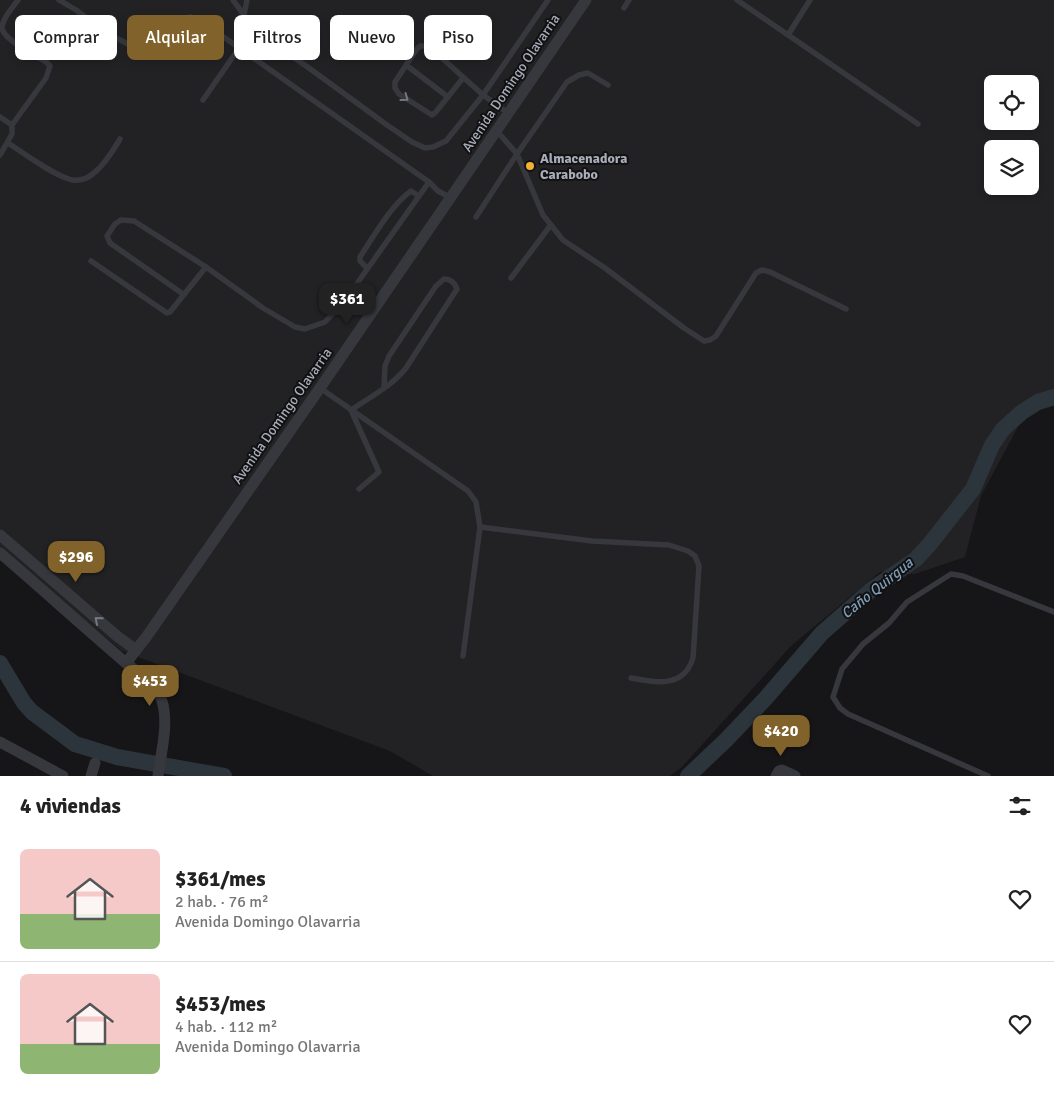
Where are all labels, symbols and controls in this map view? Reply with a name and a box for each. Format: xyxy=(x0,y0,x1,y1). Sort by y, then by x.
street label: Avenida Domingo Olavarria xyxy=(459,11,563,155)
chip: Comprar xyxy=(15,15,117,60)
chip: Alquilar xyxy=(127,15,224,60)
chip: Filtros xyxy=(234,15,320,60)
chip: Nuevo xyxy=(330,15,414,60)
chip: Piso xyxy=(424,15,492,60)
map controls xyxy=(984,75,1039,195)
button: locate xyxy=(984,75,1039,130)
one-way arrow xyxy=(400,92,409,101)
button: layers xyxy=(984,140,1039,195)
place label: Almacenadora Carabobo xyxy=(540,150,627,183)
marker: Almacenadora Carabobo xyxy=(524,160,536,172)
pin: $361 xyxy=(317,282,377,325)
text: $361 xyxy=(330,289,364,309)
street label: Avenida Domingo Olavarria xyxy=(228,345,336,487)
pin: $296 xyxy=(46,540,106,583)
text: $296 xyxy=(59,547,93,567)
water label: Caño Quirgua xyxy=(838,553,917,622)
one-way arrow xyxy=(95,617,104,625)
pin: $453 xyxy=(120,664,180,707)
text: $453 xyxy=(133,671,167,691)
pin: $420 xyxy=(751,714,811,757)
text: $420 xyxy=(764,721,798,741)
icon: filters xyxy=(1006,792,1034,820)
text: 4 viviendas xyxy=(20,793,121,819)
text: $361/mes xyxy=(175,866,266,892)
icon: home xyxy=(60,869,120,929)
icon: heart xyxy=(1006,885,1034,913)
text: 2 hab. · 76 m² xyxy=(175,892,269,912)
text: Avenida Domingo Olavarria xyxy=(175,912,361,932)
text: $453/mes xyxy=(175,991,266,1017)
icon: home xyxy=(60,994,120,1054)
icon: heart xyxy=(1006,1010,1034,1038)
text: 4 hab. · 112 m² xyxy=(175,1017,277,1037)
text: Avenida Domingo Olavarria xyxy=(175,1037,361,1057)

